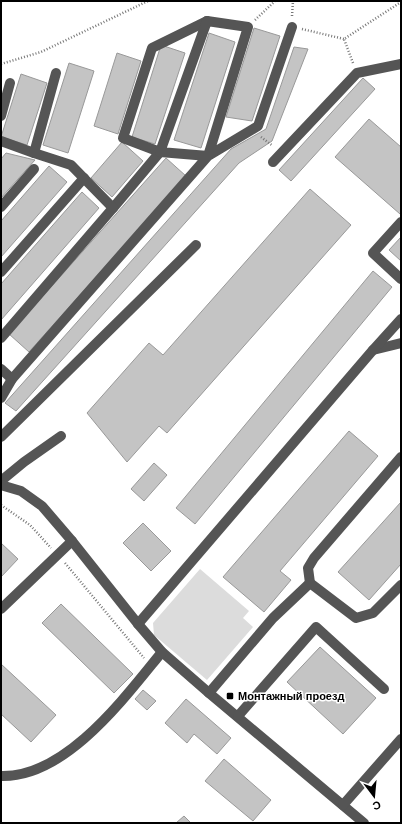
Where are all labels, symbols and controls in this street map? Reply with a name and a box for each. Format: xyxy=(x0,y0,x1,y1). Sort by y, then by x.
place label: Монтажный проезд xyxy=(238,690,344,703)
marker: Монтажный проезд xyxy=(225,691,235,701)
north arrow xyxy=(354,776,394,816)
text: С xyxy=(371,798,382,812)

